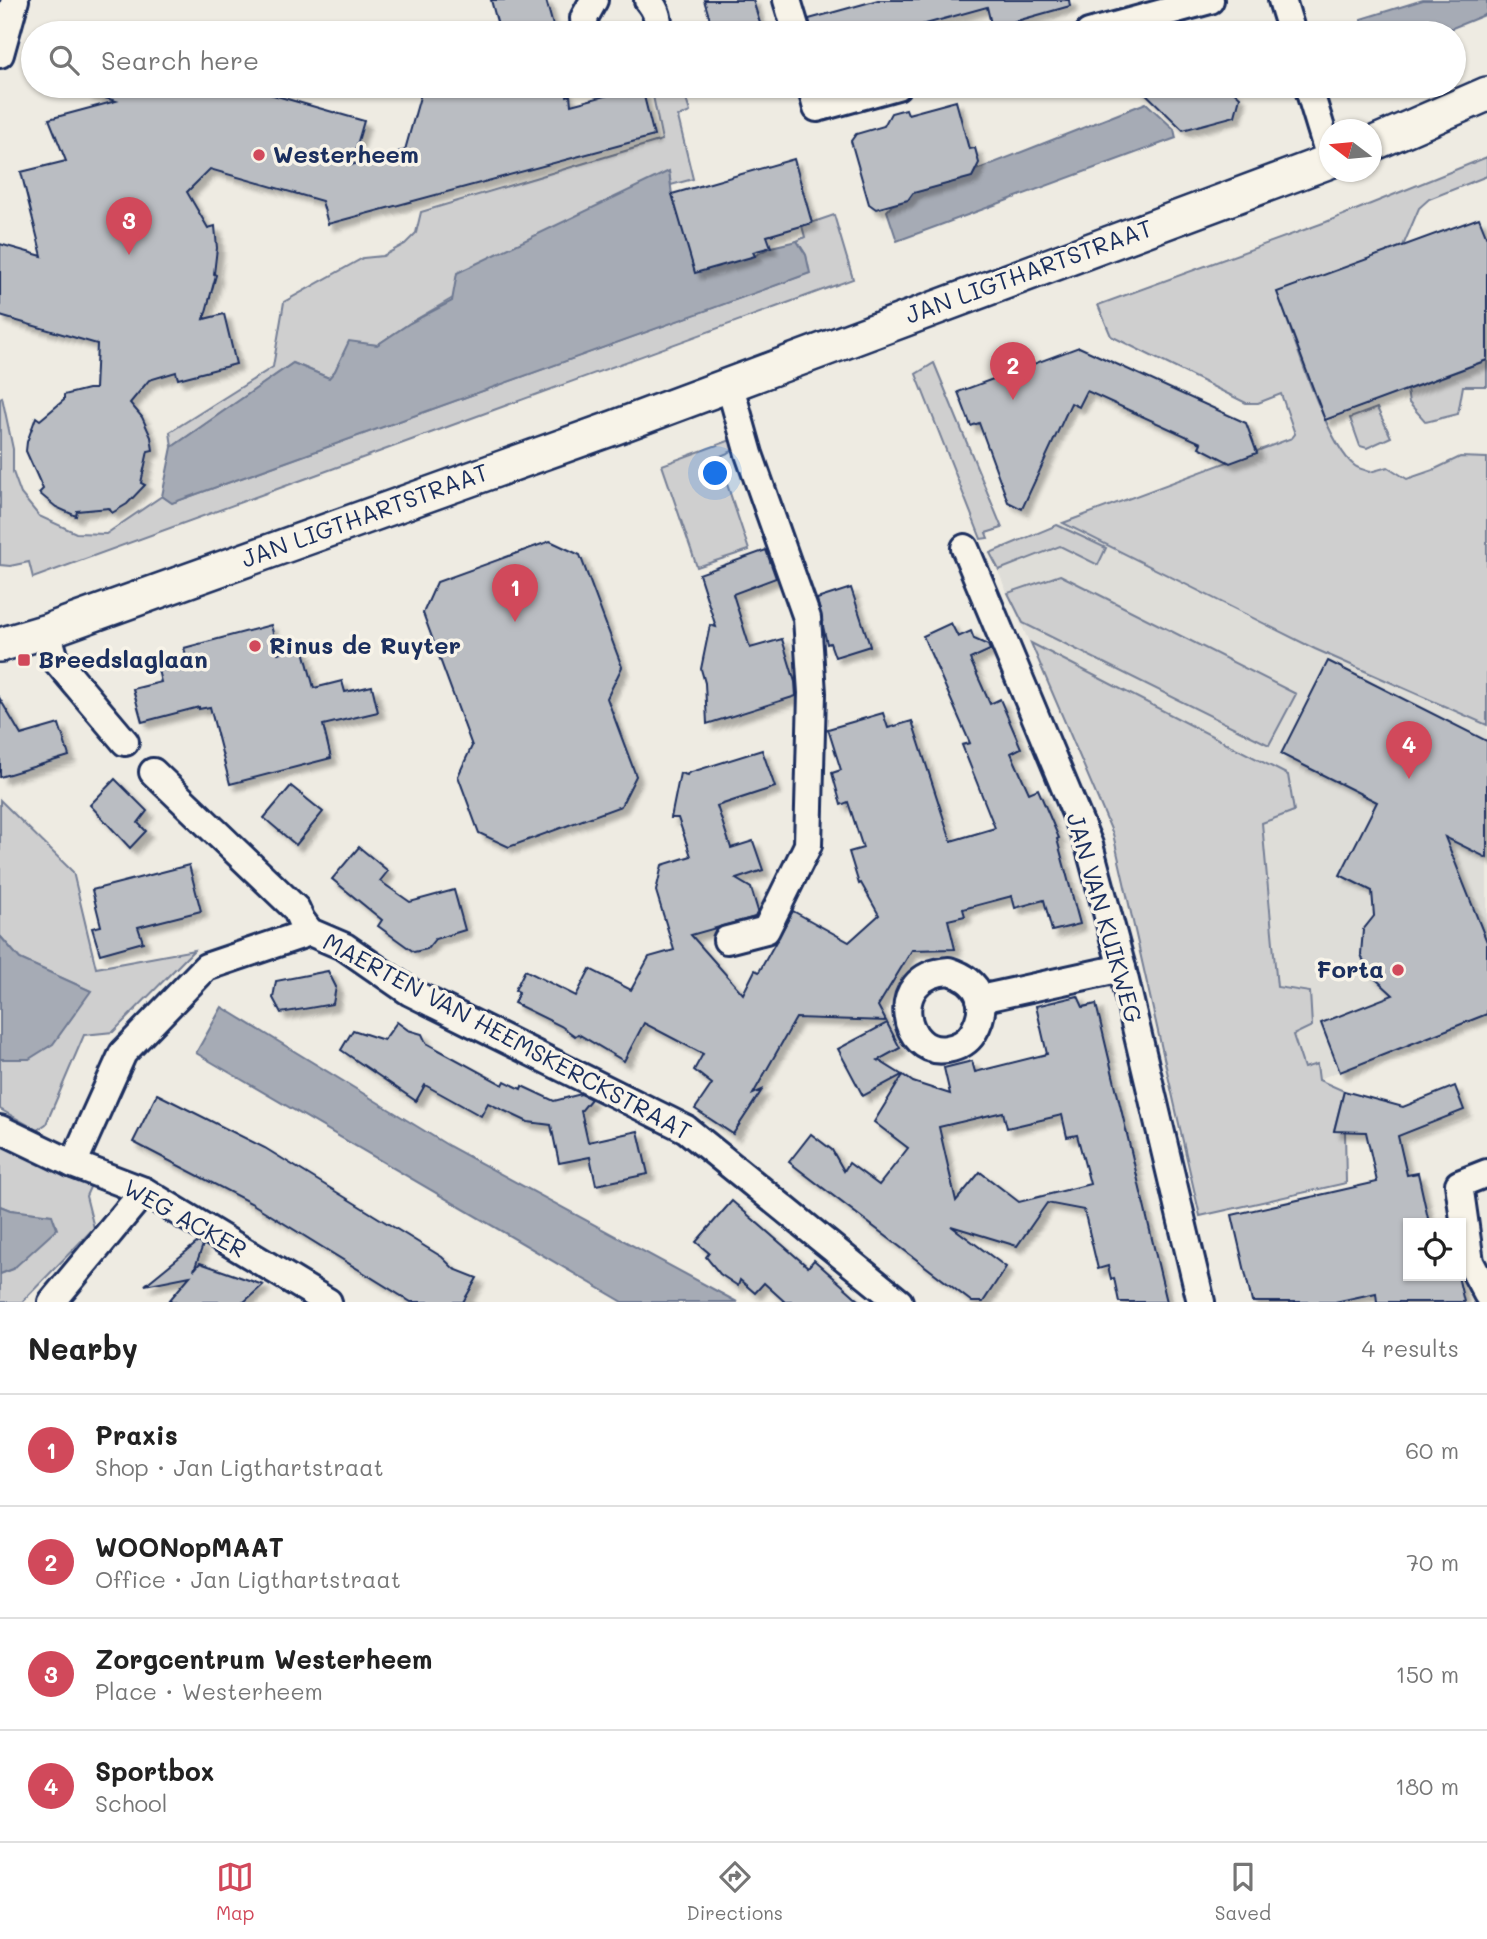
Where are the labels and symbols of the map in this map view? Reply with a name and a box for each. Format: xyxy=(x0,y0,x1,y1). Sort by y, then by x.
north arrow xyxy=(1319,119,1382,182)
place label: Westerheem xyxy=(273,138,419,169)
marker: Westerheem xyxy=(251,147,267,163)
pin: 3 xyxy=(106,197,152,255)
street label: JAN LIGTHARTSTRAAT xyxy=(901,211,1156,330)
pin: 2 xyxy=(990,342,1036,400)
street label: JAN LIGTHARTSTRAAT xyxy=(237,455,492,574)
your location xyxy=(698,456,732,490)
pin: 1 xyxy=(492,564,538,622)
place label: Rinus de Ruyter xyxy=(269,629,461,660)
marker: Rinus de Ruyter xyxy=(247,638,263,654)
place label: Breedslaglaan xyxy=(38,643,208,674)
marker: Breedslaglaan xyxy=(16,652,32,668)
pin: 4 xyxy=(1386,721,1432,779)
street label: JAN VAN KUIKWEG xyxy=(1061,809,1150,1026)
street label: MAERTEN VAN HEEMSKERCKSTRAAT xyxy=(318,925,697,1146)
place label: Forta xyxy=(1316,953,1384,984)
marker: Forta xyxy=(1390,962,1406,978)
street label: WEG ACKER xyxy=(119,1171,253,1264)

